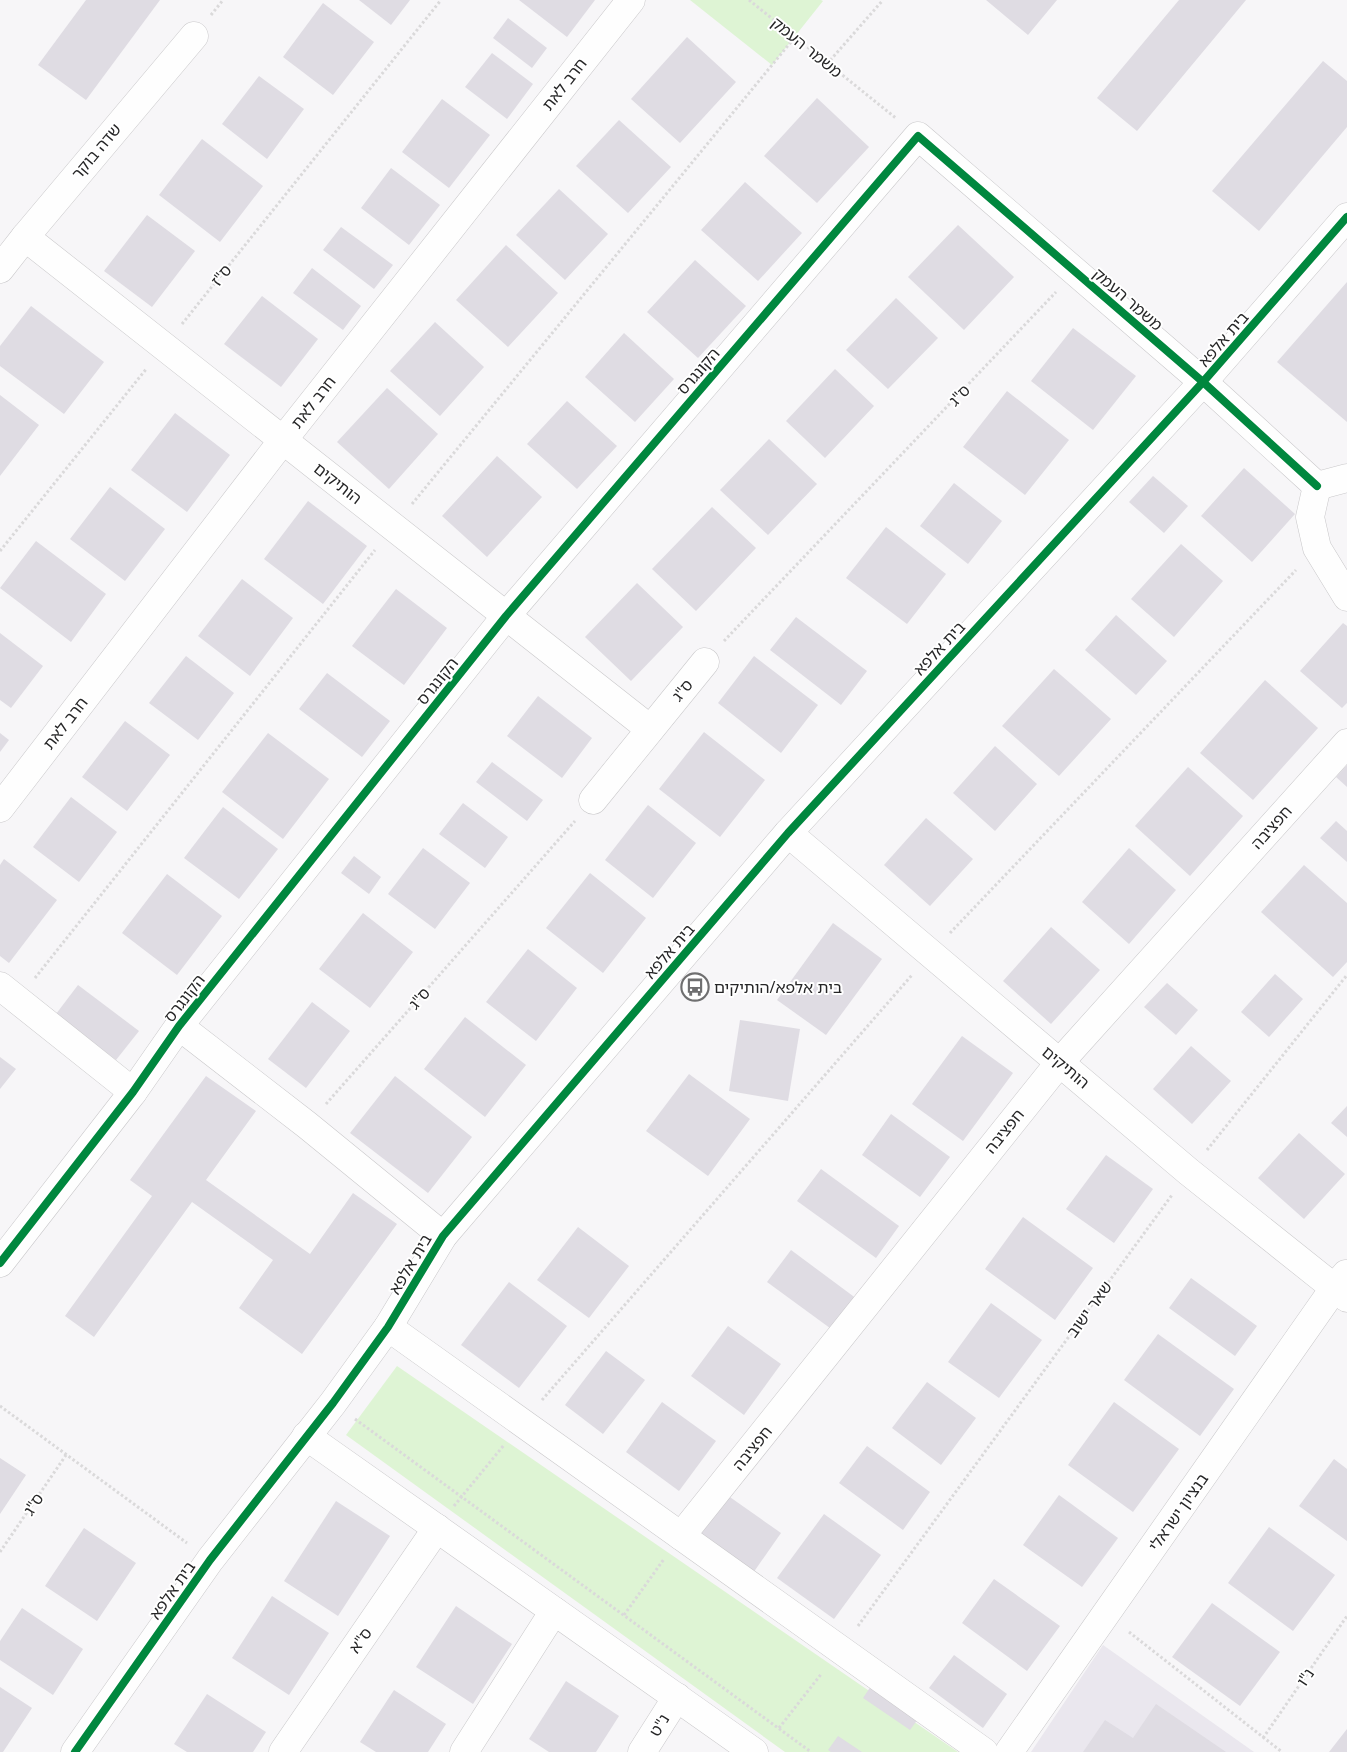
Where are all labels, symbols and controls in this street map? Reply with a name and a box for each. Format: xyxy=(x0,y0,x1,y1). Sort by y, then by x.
street label: משמר העמק xyxy=(767,12,847,82)
street label: חרב לאת xyxy=(536,53,592,115)
street label: שדה בוקר xyxy=(66,118,126,184)
street label: ס"ז xyxy=(206,260,236,290)
street label: משמר העמק xyxy=(1088,263,1168,335)
street label: בית אלפא xyxy=(1193,307,1253,371)
street label: הקונגרס xyxy=(672,343,724,399)
street label: חרב לאת xyxy=(285,371,341,433)
street label: ס"ג xyxy=(943,379,975,411)
street label: הותיקים xyxy=(309,457,367,509)
street label: בית אלפא xyxy=(908,616,970,680)
street label: הקונגרס xyxy=(411,653,463,709)
street label: ס"ג xyxy=(666,674,698,706)
street label: חרב לאת xyxy=(37,692,93,754)
street label: חפציבה xyxy=(1246,800,1296,854)
street label: בית אלפא xyxy=(639,919,699,983)
street label: הקונגרס xyxy=(158,969,210,1027)
bus stop icon: בית אלפא/הותיקים xyxy=(680,972,710,1002)
place label: בית אלפא/הותיקים xyxy=(714,976,842,998)
street label: ס"ג xyxy=(403,982,435,1014)
street label: הותיקים xyxy=(1038,1041,1094,1093)
street label: חפציבה xyxy=(979,1104,1029,1158)
street label: בית אלפא xyxy=(383,1230,437,1298)
street label: שאר ישוב xyxy=(1061,1276,1117,1342)
street label: חפציבה xyxy=(727,1421,777,1475)
street label: בנציון ישראלי xyxy=(1143,1469,1213,1555)
street label: ס"ג xyxy=(18,1488,48,1520)
street label: בית אלפא xyxy=(144,1556,200,1624)
street label: ס"א xyxy=(343,1623,377,1657)
street label: נ"ו xyxy=(1291,1664,1319,1690)
street label: נ"ט xyxy=(644,1710,674,1740)

